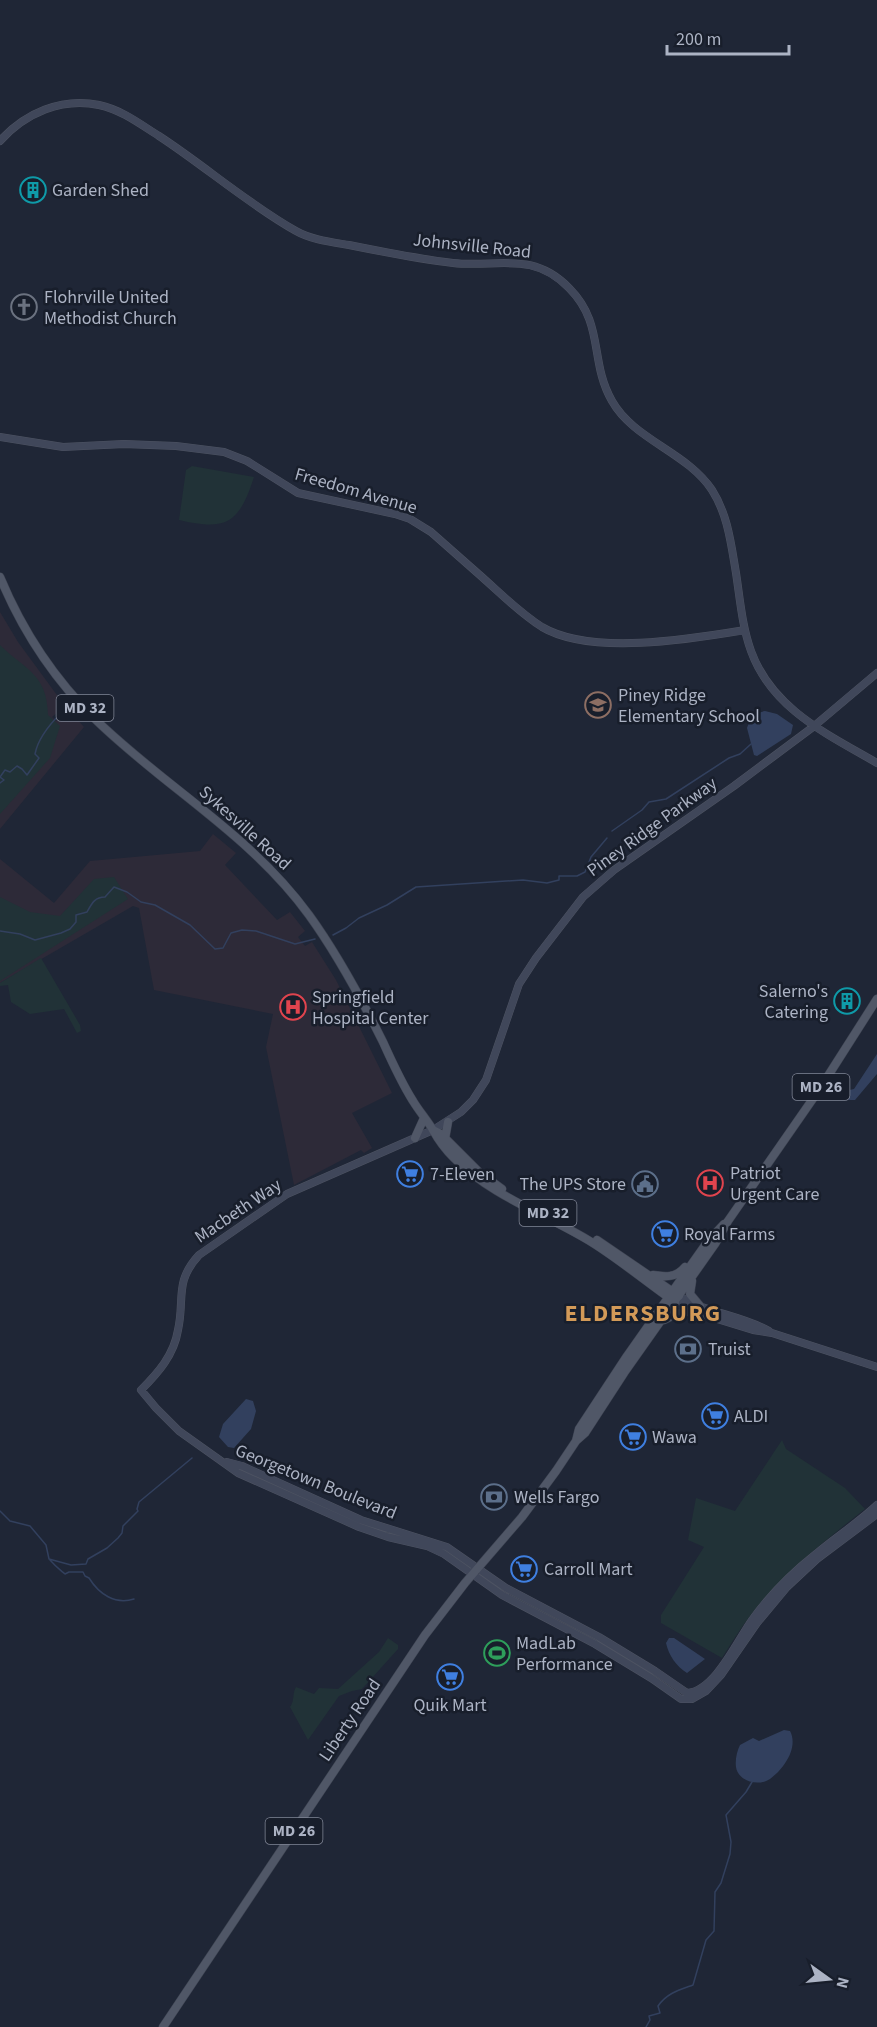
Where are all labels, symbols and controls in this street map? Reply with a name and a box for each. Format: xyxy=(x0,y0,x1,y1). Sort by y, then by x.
scale bar xyxy=(667,18,788,56)
text: 200 m xyxy=(676,27,721,52)
building icon: Garden Shed xyxy=(18,175,48,205)
place label: Garden Shed xyxy=(52,178,149,203)
street label: Johnsville Road xyxy=(412,227,532,265)
place label: Flohrville United Methodist Church xyxy=(44,285,177,331)
church icon: Flohrville United Methodist Church xyxy=(9,292,39,322)
street label: Freedom Avenue xyxy=(292,462,420,520)
place label: Piney Ridge Elementary School xyxy=(618,683,760,729)
school or university icon: Piney Ridge Elementary School xyxy=(583,690,613,720)
road number: MD 32 xyxy=(56,695,113,721)
street label: Piney Ridge Parkway xyxy=(582,771,723,883)
street label: Sykesville Road xyxy=(193,780,297,876)
place label: Salerno's Catering xyxy=(759,979,828,1025)
place label: Springfield Hospital Center xyxy=(312,985,429,1031)
building icon: Salerno's Catering xyxy=(832,986,862,1016)
hospital icon: Springfield Hospital Center xyxy=(278,992,308,1022)
road number: MD 26 xyxy=(792,1074,850,1100)
supermarket icon: 7-Eleven xyxy=(395,1159,425,1189)
place label: Patriot Urgent Care xyxy=(730,1161,819,1207)
place label: 7-Eleven xyxy=(430,1162,495,1187)
hospital icon: Patriot Urgent Care xyxy=(695,1168,725,1198)
public building icon: The UPS Store xyxy=(630,1169,660,1199)
street label: Macbeth Way xyxy=(190,1172,287,1249)
place label: The UPS Store xyxy=(519,1172,626,1197)
road number: MD 32 xyxy=(520,1200,576,1226)
supermarket icon: Royal Farms xyxy=(650,1219,680,1249)
place label: Royal Farms xyxy=(684,1222,775,1247)
district label: ELDERSBURG xyxy=(564,1296,722,1331)
bank icon: Truist xyxy=(673,1334,703,1364)
place label: Truist xyxy=(708,1337,751,1362)
supermarket icon: ALDI xyxy=(700,1401,730,1431)
place label: ALDI xyxy=(734,1404,768,1429)
supermarket icon: Wawa xyxy=(618,1422,648,1452)
place label: Wawa xyxy=(652,1425,697,1450)
street label: Georgetown Boulevard xyxy=(231,1438,401,1526)
bank icon: Wells Fargo xyxy=(479,1482,509,1512)
place label: Wells Fargo xyxy=(514,1485,599,1510)
supermarket icon: Carroll Mart xyxy=(509,1554,539,1584)
place label: Carroll Mart xyxy=(544,1557,633,1582)
place label: MadLab Performance xyxy=(516,1631,613,1677)
sports icon: MadLab Performance xyxy=(482,1638,512,1668)
supermarket icon: Quik Mart xyxy=(435,1662,465,1692)
street label: Liberty Road xyxy=(313,1674,387,1766)
place label: Quik Mart xyxy=(413,1693,487,1718)
road number: MD 26 xyxy=(266,1818,322,1844)
north arrow xyxy=(799,1949,859,2009)
text: N xyxy=(831,1975,855,1991)

